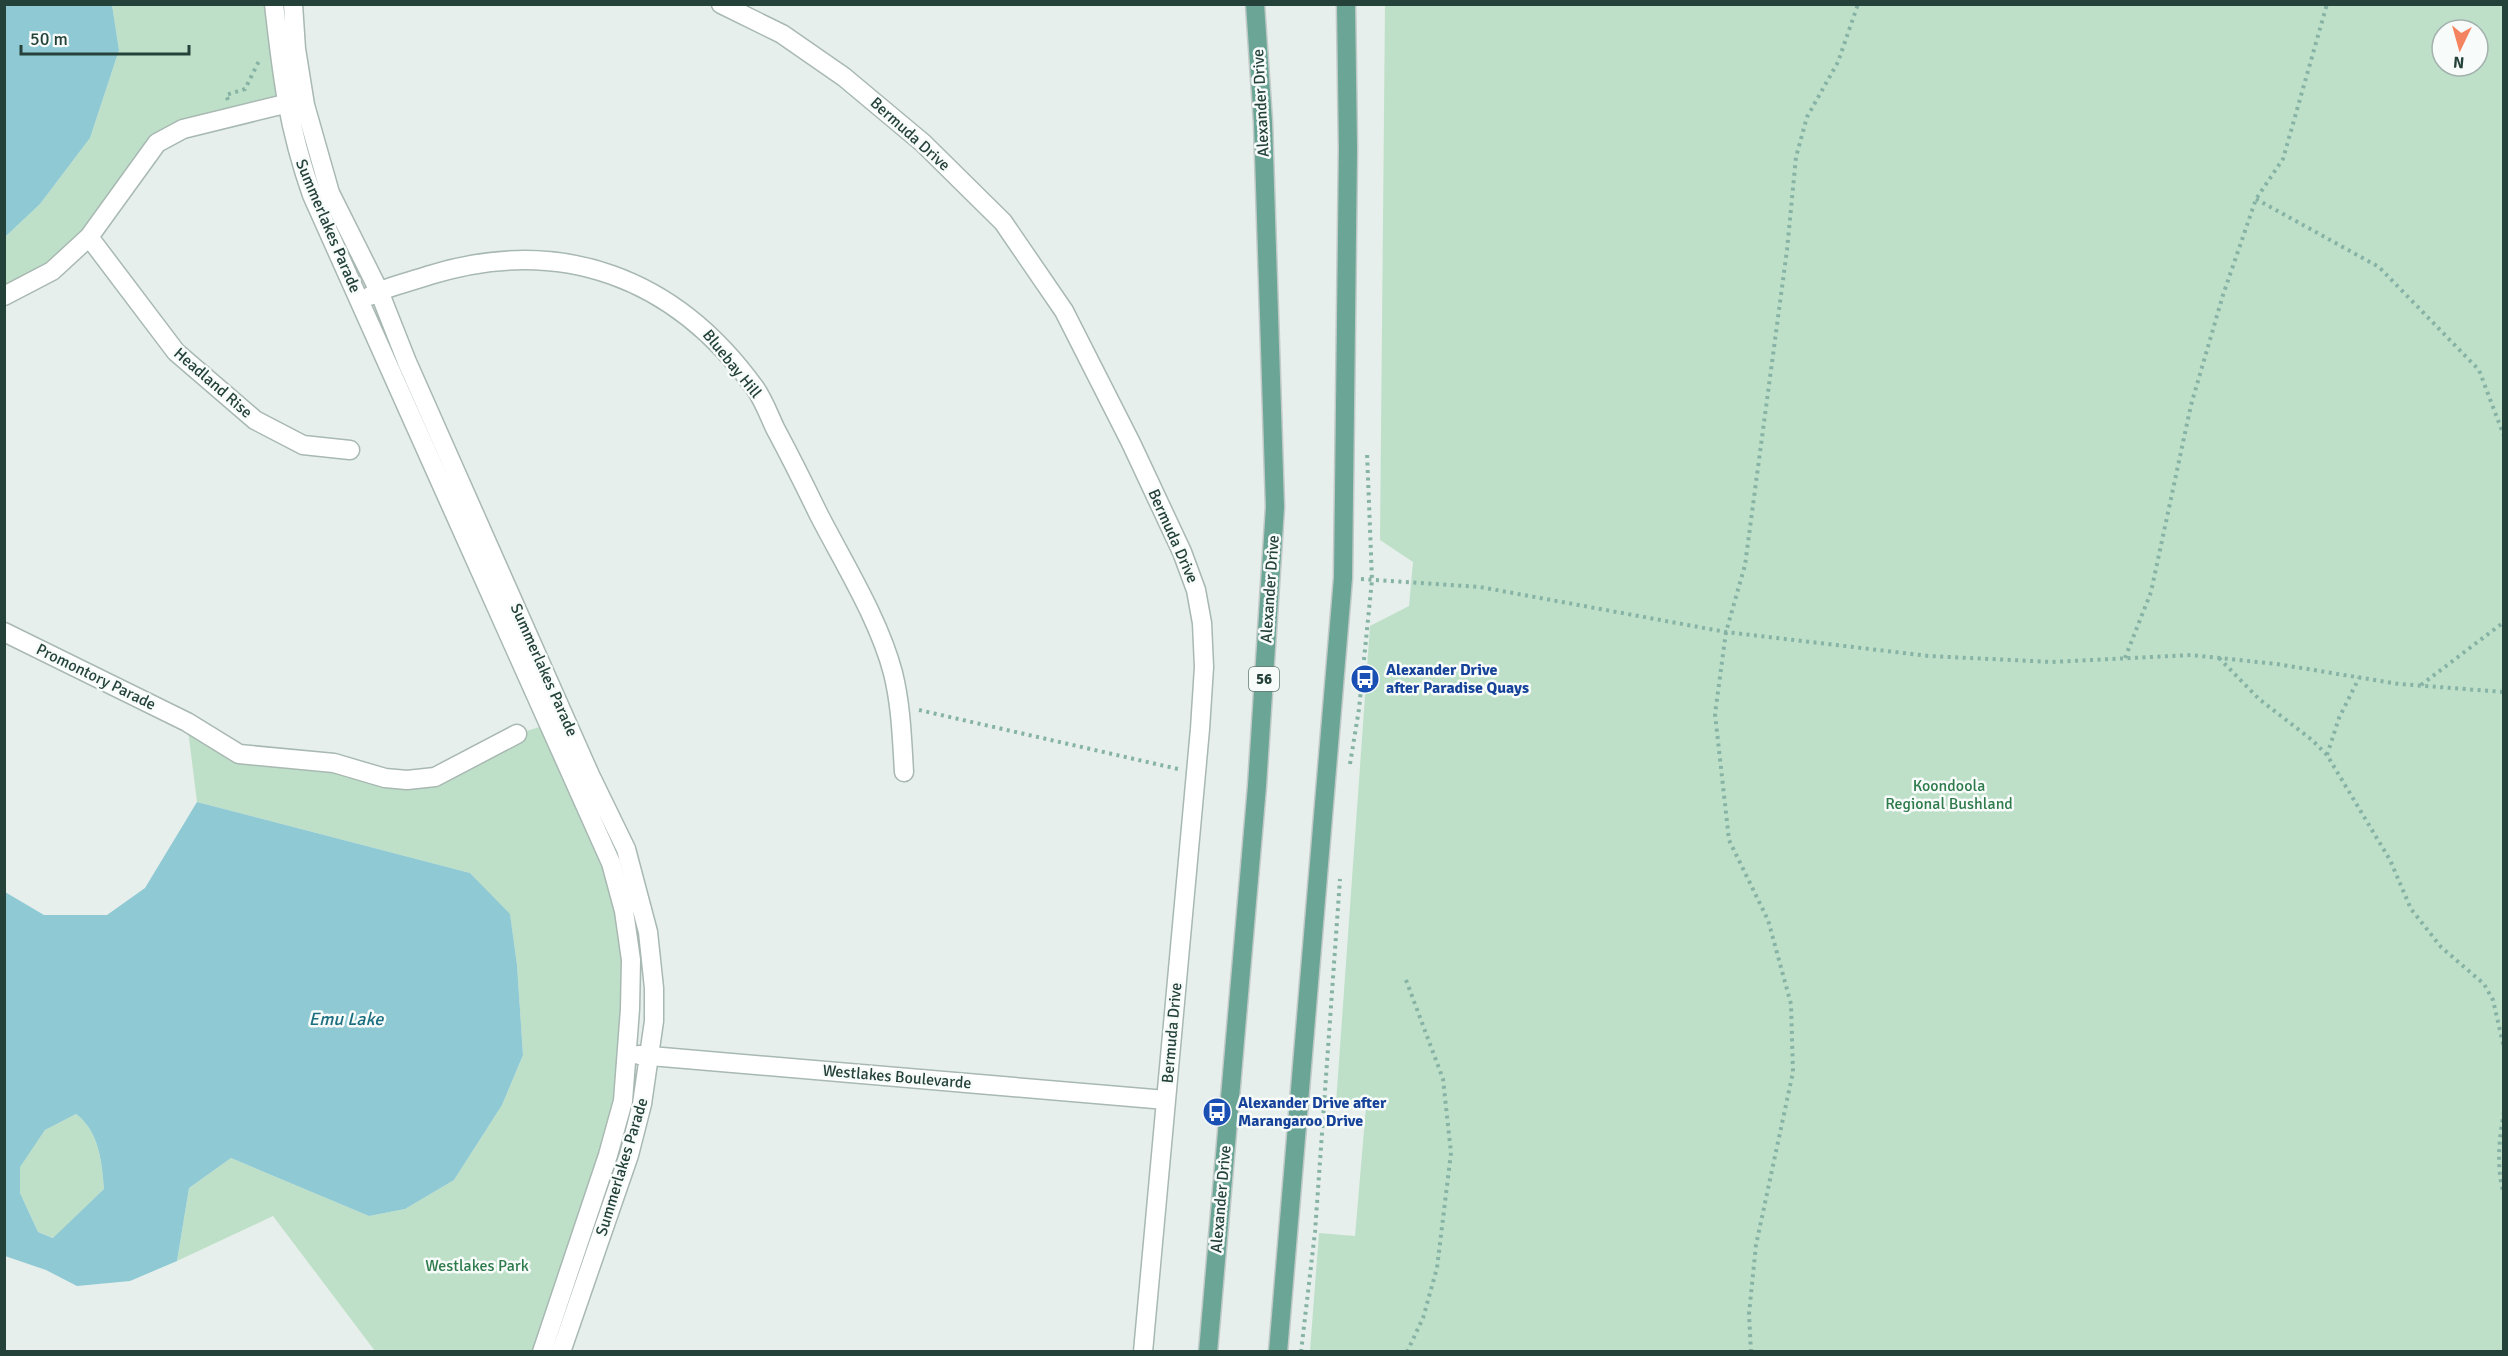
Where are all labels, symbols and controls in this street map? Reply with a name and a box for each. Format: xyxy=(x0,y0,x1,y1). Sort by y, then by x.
scale bar xyxy=(21,18,189,56)
north arrow xyxy=(2430,18,2490,78)
text: 50 m xyxy=(30,28,68,50)
street label: Alexander Drive xyxy=(1248,49,1274,157)
text: N xyxy=(2452,51,2465,72)
street label: Bermuda Drive xyxy=(866,93,954,175)
street label: Summerlakes Parade xyxy=(291,156,365,296)
street label: Bluebay Hill xyxy=(698,326,766,403)
street label: Headland Rise xyxy=(170,343,256,423)
street label: Bermuda Drive xyxy=(1143,486,1203,586)
street label: Alexander Drive xyxy=(1256,534,1284,644)
street label: Summerlakes Parade xyxy=(506,600,582,740)
street label: Promontory Parade xyxy=(33,639,159,715)
place label: Alexander Drive after Paradise Quays xyxy=(1386,660,1529,698)
bus stop icon: Alexander Drive after Paradise Quays xyxy=(1349,663,1381,695)
road number: 56 xyxy=(1249,667,1279,691)
park label: Koondoola Regional Bushland xyxy=(1885,776,2013,814)
street label: Bermuda Drive xyxy=(1158,982,1186,1084)
water label: Emu Lake xyxy=(309,1008,384,1030)
street label: Westlakes Boulevarde xyxy=(822,1061,972,1093)
place label: Alexander Drive after Marangaroo Drive xyxy=(1238,1093,1387,1131)
street label: Summerlakes Parade xyxy=(591,1096,653,1238)
bus stop icon: Alexander Drive after Marangaroo Drive xyxy=(1201,1096,1233,1128)
street label: Alexander Drive xyxy=(1206,1144,1236,1254)
park label: Westlakes Park xyxy=(425,1256,529,1276)

